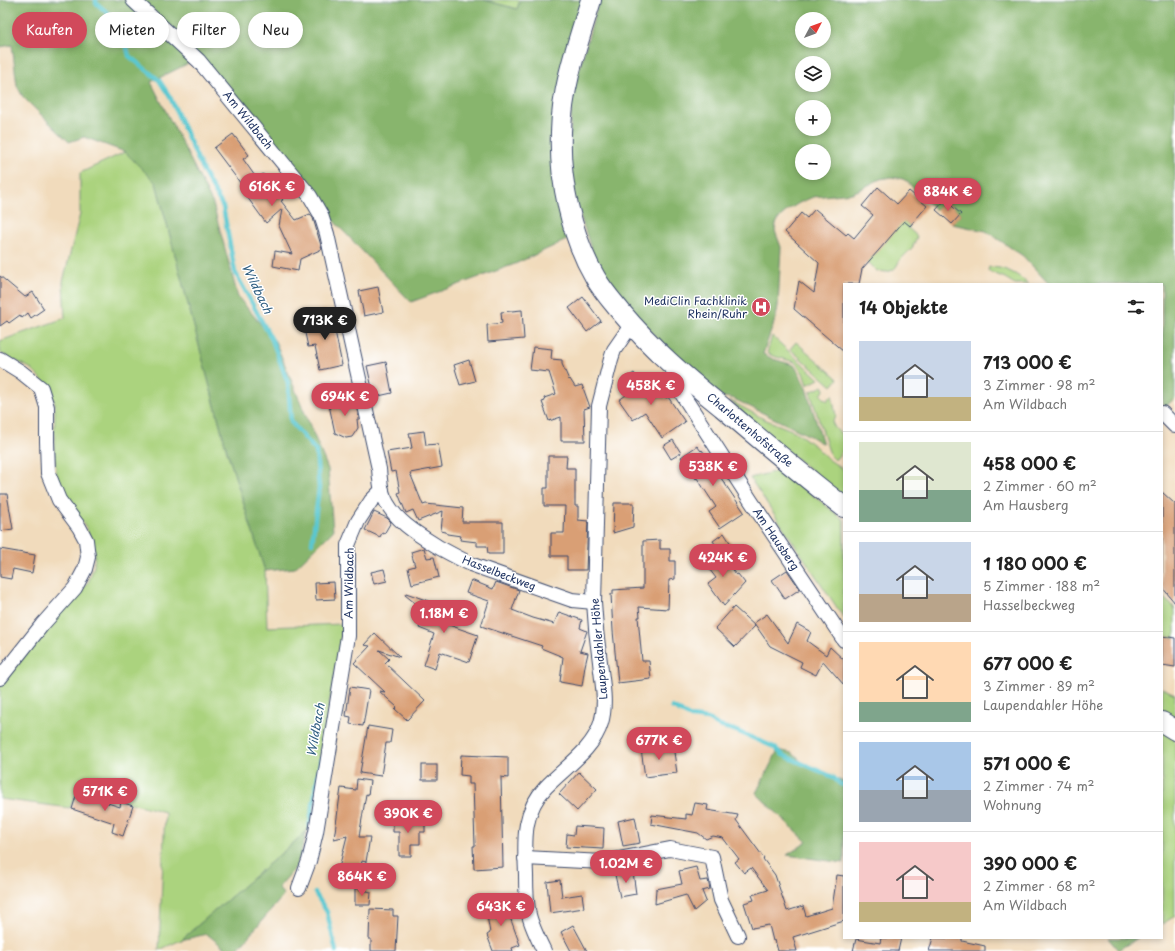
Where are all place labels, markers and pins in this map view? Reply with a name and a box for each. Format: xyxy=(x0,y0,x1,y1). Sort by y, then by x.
pin: 616K € xyxy=(239,173,305,207)
pin: 884K € xyxy=(915,178,981,212)
place label: MediClin Fachklinik Rhein/Ruhr xyxy=(644,292,748,322)
hospital icon: MediClin Fachklinik Rhein/Ruhr xyxy=(750,296,772,318)
pin: 713K € xyxy=(292,307,358,341)
pin: 458K € xyxy=(618,372,684,406)
pin: 694K € xyxy=(312,383,378,417)
pin: 538K € xyxy=(680,453,746,487)
pin: 424K € xyxy=(690,544,756,578)
pin: 1.18M € xyxy=(407,600,481,634)
pin: 677K € xyxy=(626,727,692,761)
pin: 571K € xyxy=(72,778,138,812)
pin: 390K € xyxy=(375,800,441,834)
pin: 1.02M € xyxy=(589,850,663,884)
pin: 864K € xyxy=(329,863,395,897)
pin: 643K € xyxy=(468,893,534,927)

